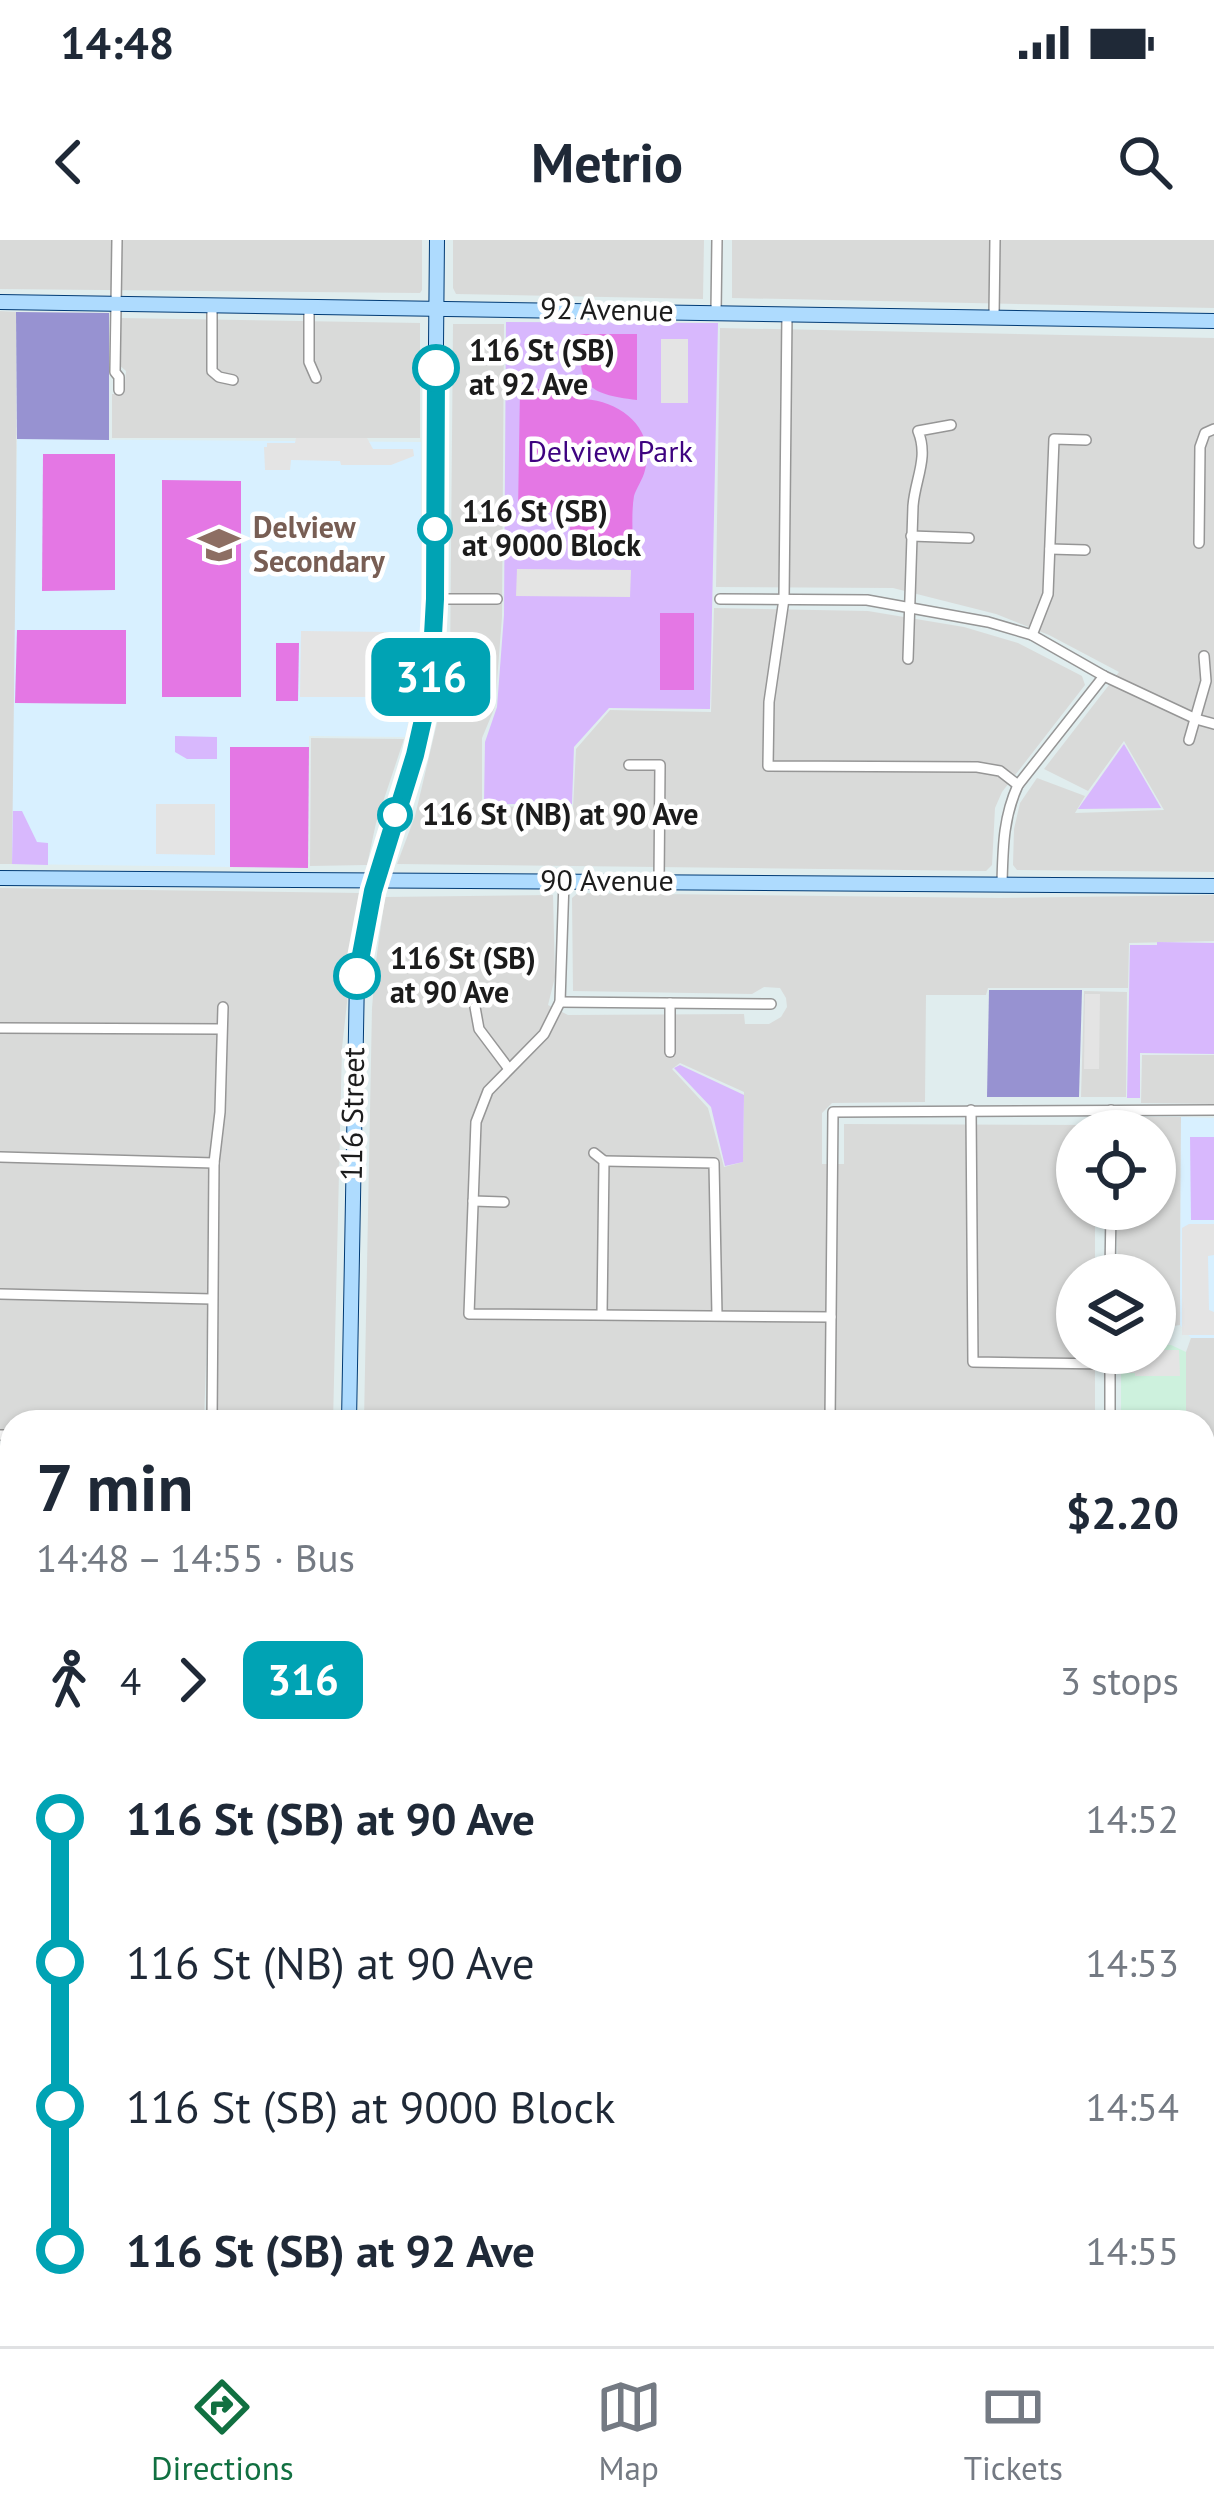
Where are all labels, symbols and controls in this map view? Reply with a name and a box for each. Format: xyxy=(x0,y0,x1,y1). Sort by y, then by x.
text: 14:48 xyxy=(60,13,174,71)
text: Metrio xyxy=(531,127,683,197)
icon: back xyxy=(36,129,102,195)
icon: search xyxy=(1112,129,1178,195)
street label: 92 Avenue xyxy=(540,288,674,329)
place label: 116 St (SB) at 92 Ave xyxy=(469,330,615,403)
marker: 116 St (SB) at 92 Ave xyxy=(414,346,458,390)
park label: Delview Park xyxy=(527,431,693,470)
place label: 116 St (SB) at 9000 Block xyxy=(462,491,641,564)
place label: Delview Secondary xyxy=(253,507,386,580)
marker: 116 St (SB) at 9000 Block xyxy=(419,513,451,545)
school or university icon: Delview Secondary xyxy=(196,522,242,568)
line badge: 316 xyxy=(362,638,500,716)
text: 316 xyxy=(395,649,467,704)
place label: 116 St (NB) at 90 Ave xyxy=(422,794,698,833)
marker: 116 St (NB) at 90 Ave xyxy=(379,799,411,831)
street label: 90 Avenue xyxy=(540,860,674,899)
place label: 116 St (SB) at 90 Ave xyxy=(390,938,536,1011)
marker: 116 St (SB) at 90 Ave xyxy=(335,954,379,998)
street label: 116 Street xyxy=(331,1047,372,1181)
map controls xyxy=(1056,1110,1176,1374)
button: locate xyxy=(1056,1110,1176,1230)
button: layers xyxy=(1056,1254,1176,1374)
text: 7 min xyxy=(36,1444,193,1529)
text: $2.20 xyxy=(1066,1483,1179,1541)
text: 14:48 – 14:55 · Bus xyxy=(36,1532,355,1583)
icon: walk xyxy=(36,1647,102,1713)
icon: forward xyxy=(159,1647,225,1713)
text: 316 xyxy=(267,1652,339,1707)
text: 4 xyxy=(120,1655,141,1706)
text: 3 stops xyxy=(1060,1655,1179,1706)
text: 116 St (SB) at 90 Ave xyxy=(126,1789,535,1847)
text: 14:52 xyxy=(1085,1793,1179,1844)
text: 116 St (NB) at 90 Ave xyxy=(126,1933,535,1991)
text: 14:53 xyxy=(1085,1937,1179,1988)
text: 116 St (SB) at 9000 Block xyxy=(126,2077,615,2135)
text: 14:54 xyxy=(1085,2081,1179,2132)
text: 116 St (SB) at 92 Ave xyxy=(126,2221,535,2279)
text: 14:55 xyxy=(1085,2225,1179,2276)
tab: Directions xyxy=(151,2374,294,2489)
tab: Map xyxy=(596,2374,662,2489)
tab: Tickets xyxy=(964,2374,1063,2489)

